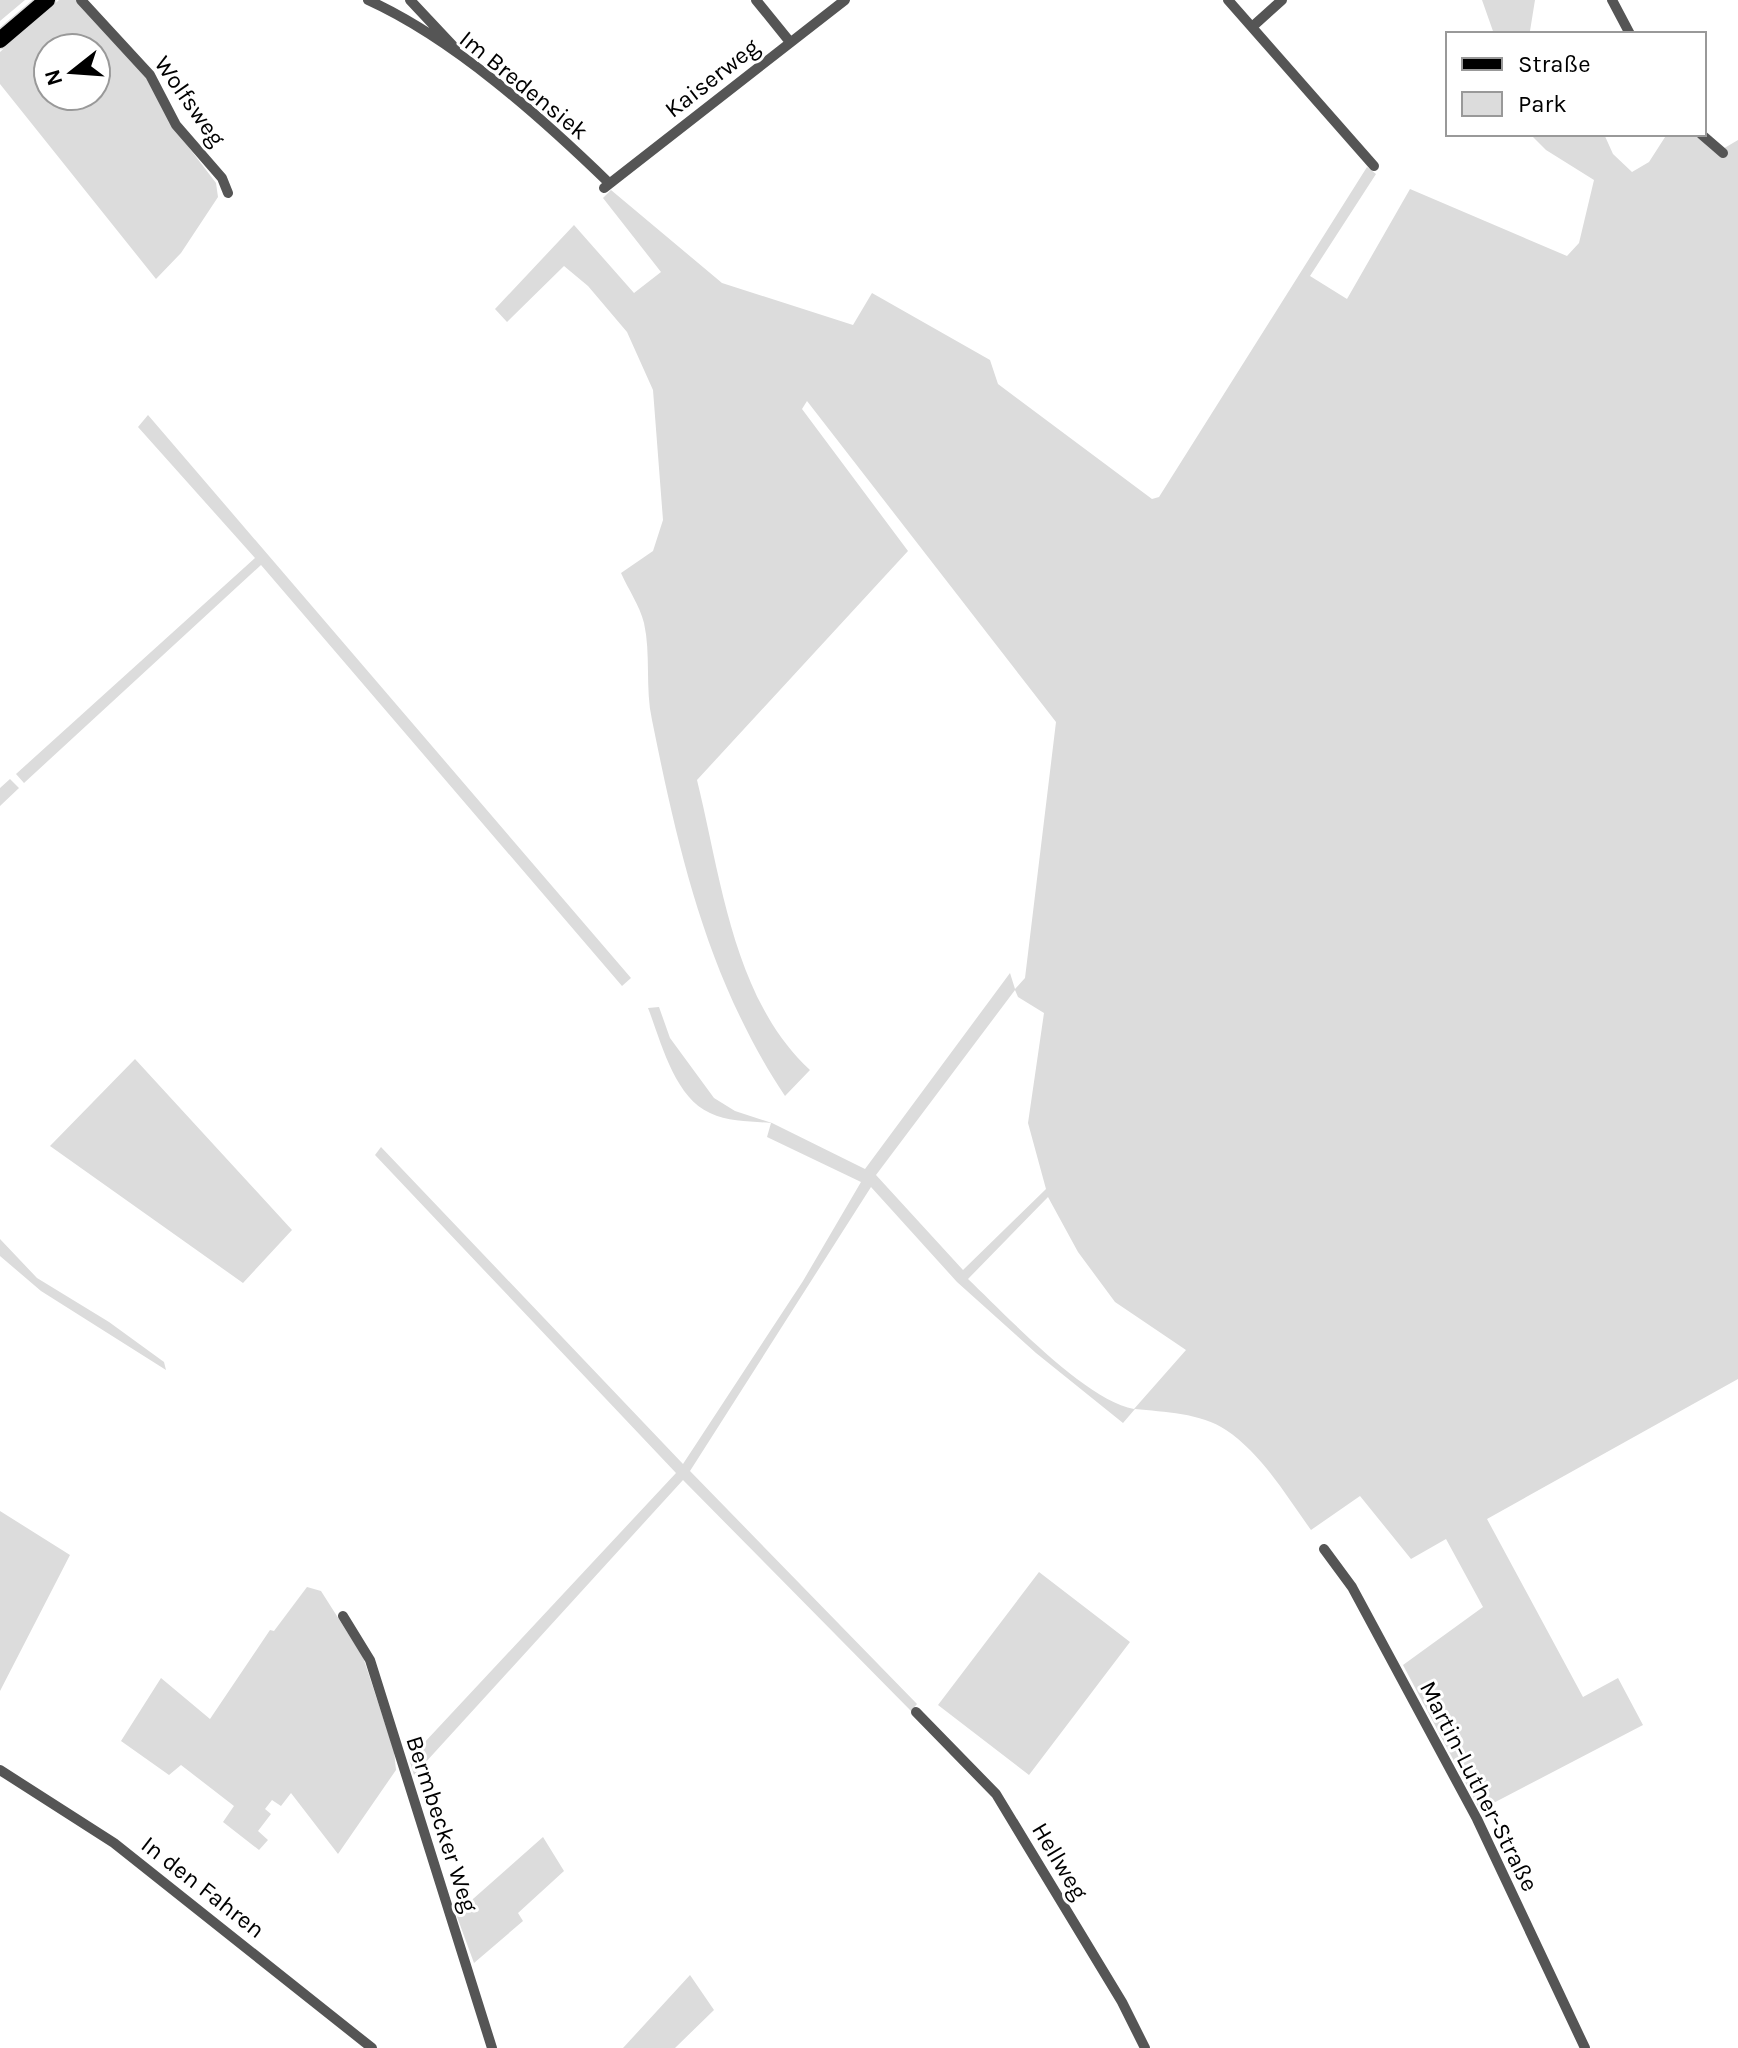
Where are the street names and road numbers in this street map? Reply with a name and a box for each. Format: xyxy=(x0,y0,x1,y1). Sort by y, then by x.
street label: Im Bredensiek xyxy=(454,25,594,145)
street label: Kaiserweg xyxy=(659,32,765,123)
street label: Wolfsweg xyxy=(149,50,232,152)
street label: Martin-Luther-Straße xyxy=(1414,1676,1544,1896)
street label: Bermbecker Weg xyxy=(400,1732,484,1916)
street label: Hellweg xyxy=(1026,1817,1094,1905)
street label: In den Fahren xyxy=(136,1830,270,1944)

